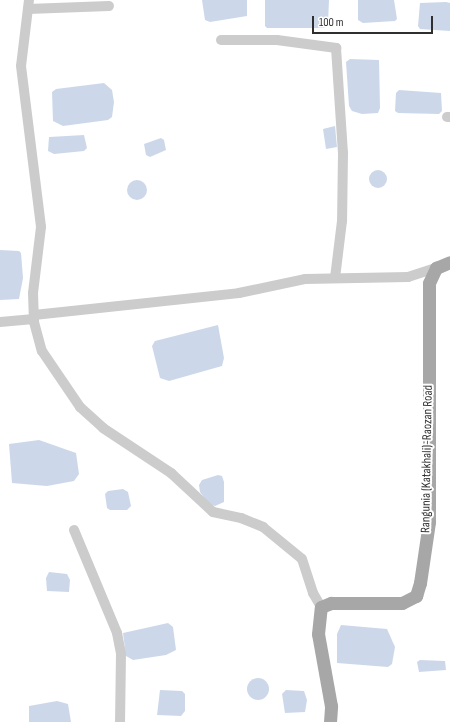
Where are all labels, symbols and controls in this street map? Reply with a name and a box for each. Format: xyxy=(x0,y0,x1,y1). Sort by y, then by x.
scale bar xyxy=(314,8,435,34)
text: 100 m xyxy=(319,15,344,30)
street label: Rangunia (Katakhali)-Raozan Road xyxy=(418,385,436,533)

